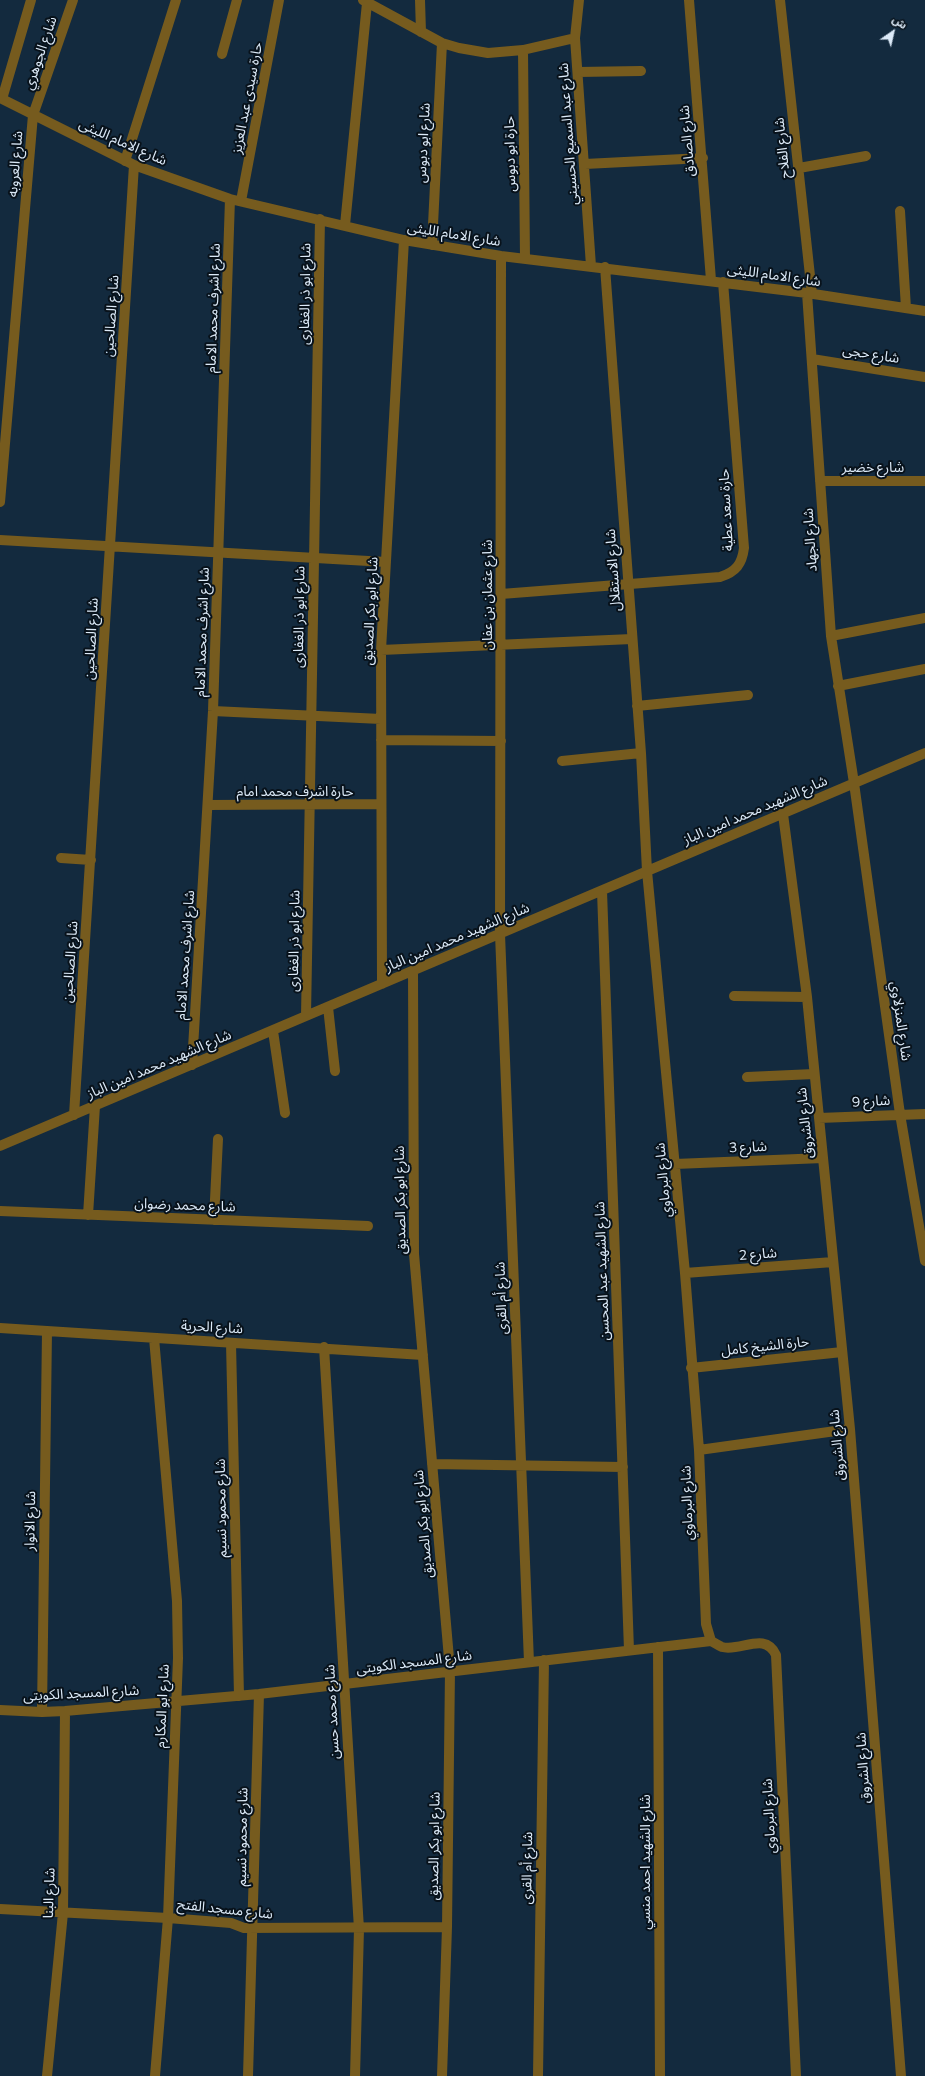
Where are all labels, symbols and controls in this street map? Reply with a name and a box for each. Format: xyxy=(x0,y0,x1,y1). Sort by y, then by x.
north arrow xyxy=(873,12,913,52)
text: ش xyxy=(890,12,910,31)
street label: شارع الجوهري xyxy=(20,14,60,92)
street label: حارة سيدى عبد العزيز xyxy=(228,41,266,155)
street label: شارع عبد السميع الحسيني xyxy=(555,62,581,206)
street label: شارع ابو دبوس xyxy=(413,102,433,184)
street label: شارع الصادق xyxy=(676,104,698,178)
street label: شارع الامام الليثى xyxy=(77,115,169,169)
street label: حارة ابو دبوس xyxy=(501,116,519,192)
street label: شارع الفلاح xyxy=(770,117,794,179)
street label: شارع العروبه xyxy=(4,130,26,198)
street label: شارع الامام الليثى xyxy=(406,218,502,250)
street label: شارع اشرف محمد الامام xyxy=(202,243,224,373)
street label: شارع ابو ذر الغفارى xyxy=(296,243,314,345)
street label: شارع الامام الليثى xyxy=(726,260,822,290)
street label: شارع الصالحين xyxy=(100,274,122,358)
street label: شارع حجى xyxy=(841,341,901,367)
street label: شارع خضير xyxy=(842,459,904,475)
street label: حارة سعد عطية xyxy=(715,468,737,552)
street label: شارع الجهاد xyxy=(799,508,821,572)
street label: شارع الاستقلال xyxy=(602,528,624,612)
street label: شارع عثمان بن عفان xyxy=(479,540,495,650)
street label: شارع ابو بكر الصديق xyxy=(359,556,381,666)
street label: شارع ابو ذر الغفارى xyxy=(290,566,308,668)
street label: شارع اشرف محمد الامام xyxy=(191,567,213,697)
street label: شارع الصالحين xyxy=(80,597,102,681)
street label: شارع الشهيد محمد امين الباز xyxy=(680,772,830,848)
street label: حارة اشرف محمد امام xyxy=(236,783,354,799)
street label: شارع اشرف محمد الامام xyxy=(172,890,198,1020)
street label: شارع ابو ذر الغفارى xyxy=(285,890,303,992)
street label: شارع الشهيد محمد امين الباز xyxy=(382,899,532,975)
street label: شارع الصالحين xyxy=(59,920,81,1004)
street label: شارع المنزلاوي xyxy=(887,980,915,1062)
street label: شارع الشهيد محمد امين الباز xyxy=(84,1026,234,1102)
street label: شارع الشروق xyxy=(793,1087,817,1159)
street label: شارع 9 xyxy=(851,1092,891,1110)
street label: شارع 3 xyxy=(729,1138,767,1156)
street label: شارع البرماوي xyxy=(651,1142,675,1218)
street label: شارع ابو بكر الصديق xyxy=(391,1146,409,1254)
street label: شارع محمد رضوان xyxy=(134,1195,236,1215)
street label: شارع الشهيد عبد المحسن xyxy=(591,1201,613,1341)
street label: شارع 2 xyxy=(739,1244,777,1264)
street label: شارع أم القرى xyxy=(491,1261,511,1335)
street label: شارع الحرية xyxy=(181,1317,243,1337)
street label: حارة الشيخ كامل xyxy=(720,1333,810,1359)
street label: شارع الشروق xyxy=(826,1409,848,1481)
street label: شارع محمود نسيم xyxy=(212,1458,230,1558)
street label: شارع البرماوي xyxy=(677,1465,697,1541)
street label: شارع ابو بكر الصديق xyxy=(410,1469,436,1579)
street label: شارع الانوار xyxy=(21,1491,39,1551)
street label: شارع المسجد الكويتى xyxy=(355,1647,473,1677)
street label: شارع ابو المكارم xyxy=(151,1664,173,1748)
street label: شارع محمد حسن xyxy=(321,1664,343,1760)
street label: شارع المسجد الكويتى xyxy=(22,1682,140,1704)
street label: شارع الشروق xyxy=(852,1732,874,1804)
street label: شارع البرماوي xyxy=(759,1778,779,1854)
street label: شارع محمود نسيم xyxy=(233,1787,251,1887)
street label: شارع ابو بكر الصديق xyxy=(425,1792,443,1900)
street label: شارع الشهيد احمد منسي xyxy=(637,1794,653,1930)
street label: شارع أم القرى xyxy=(518,1831,536,1905)
street label: شارع البنا xyxy=(40,1867,58,1919)
street label: شارع مسجد الفتح xyxy=(176,1896,274,1922)

